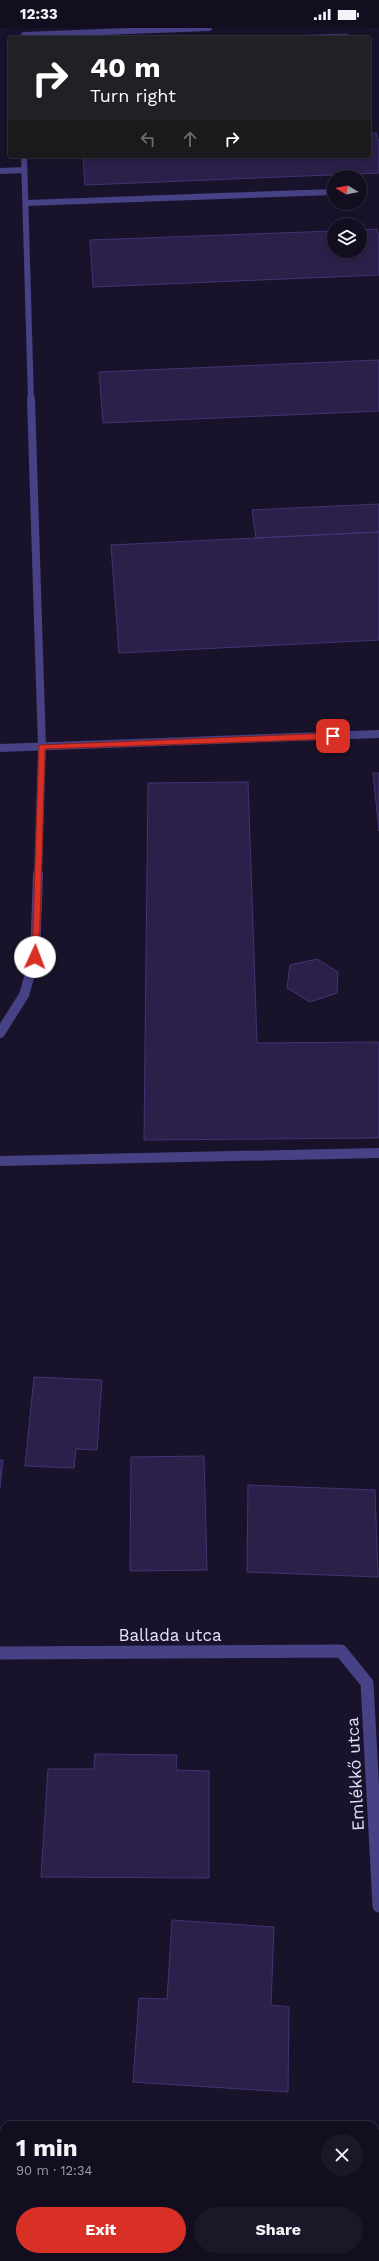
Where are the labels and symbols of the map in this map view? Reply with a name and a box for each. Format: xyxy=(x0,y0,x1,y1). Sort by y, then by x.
north arrow xyxy=(327,170,367,210)
pin xyxy=(316,719,350,753)
position arrow xyxy=(14,936,56,978)
street label: Ballada utca xyxy=(118,1625,222,1645)
street label: Emlékkő utca xyxy=(342,1716,368,1831)

